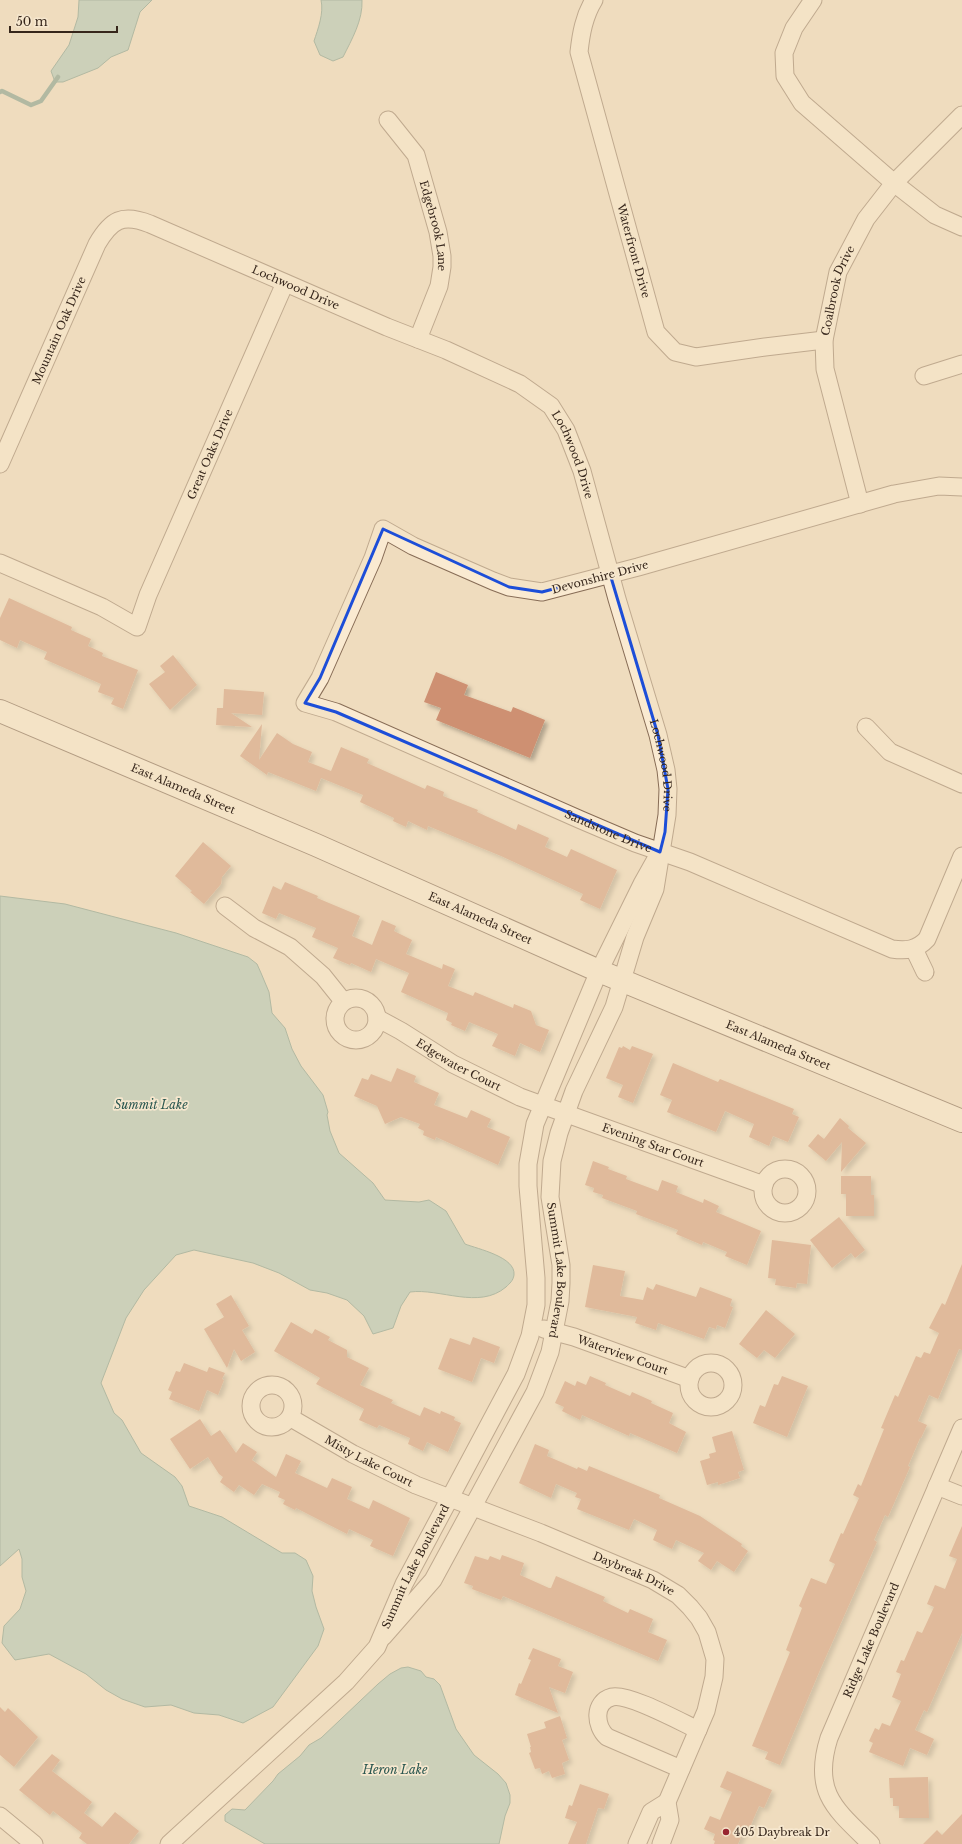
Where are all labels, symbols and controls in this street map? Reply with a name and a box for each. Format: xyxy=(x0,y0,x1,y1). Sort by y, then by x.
scale bar xyxy=(10,8,117,34)
text: 50 m xyxy=(16,14,48,29)
street label: Edgebrook Lane xyxy=(417,179,449,272)
street label: Waterfront Drive xyxy=(614,201,653,300)
street label: Coalbrook Drive xyxy=(818,243,858,337)
street label: Lochwood Drive xyxy=(250,262,342,313)
street label: Mountain Oak Drive xyxy=(29,274,89,386)
street label: Great Oaks Drive xyxy=(184,407,236,502)
street label: Lochwood Drive xyxy=(549,408,596,500)
street label: Devonshire Drive xyxy=(550,557,650,597)
street label: Lochwood Drive xyxy=(647,717,675,812)
street label: East Alameda Street xyxy=(129,760,238,817)
street label: Sandstone Drive xyxy=(563,807,654,855)
street label: East Alameda Street xyxy=(426,889,535,948)
street label: East Alameda Street xyxy=(724,1017,834,1073)
street label: Edgewater Court xyxy=(413,1035,504,1094)
water label: Summit Lake xyxy=(114,1097,188,1112)
street label: Evening Star Court xyxy=(600,1120,707,1170)
street label: Summit Lake Boulevard xyxy=(544,1201,568,1340)
street label: Waterview Court xyxy=(575,1332,671,1378)
street label: Misty Lake Court xyxy=(322,1432,416,1490)
street label: Summit Lake Boulevard xyxy=(379,1501,453,1631)
street label: Daybreak Drive xyxy=(591,1549,677,1598)
street label: Ridge Lake Boulevard xyxy=(840,1580,902,1700)
water label: Heron Lake xyxy=(361,1762,428,1777)
place label: 405 Daybreak Dr xyxy=(734,1825,830,1839)
marker: 405 Daybreak Dr xyxy=(721,1827,731,1837)

